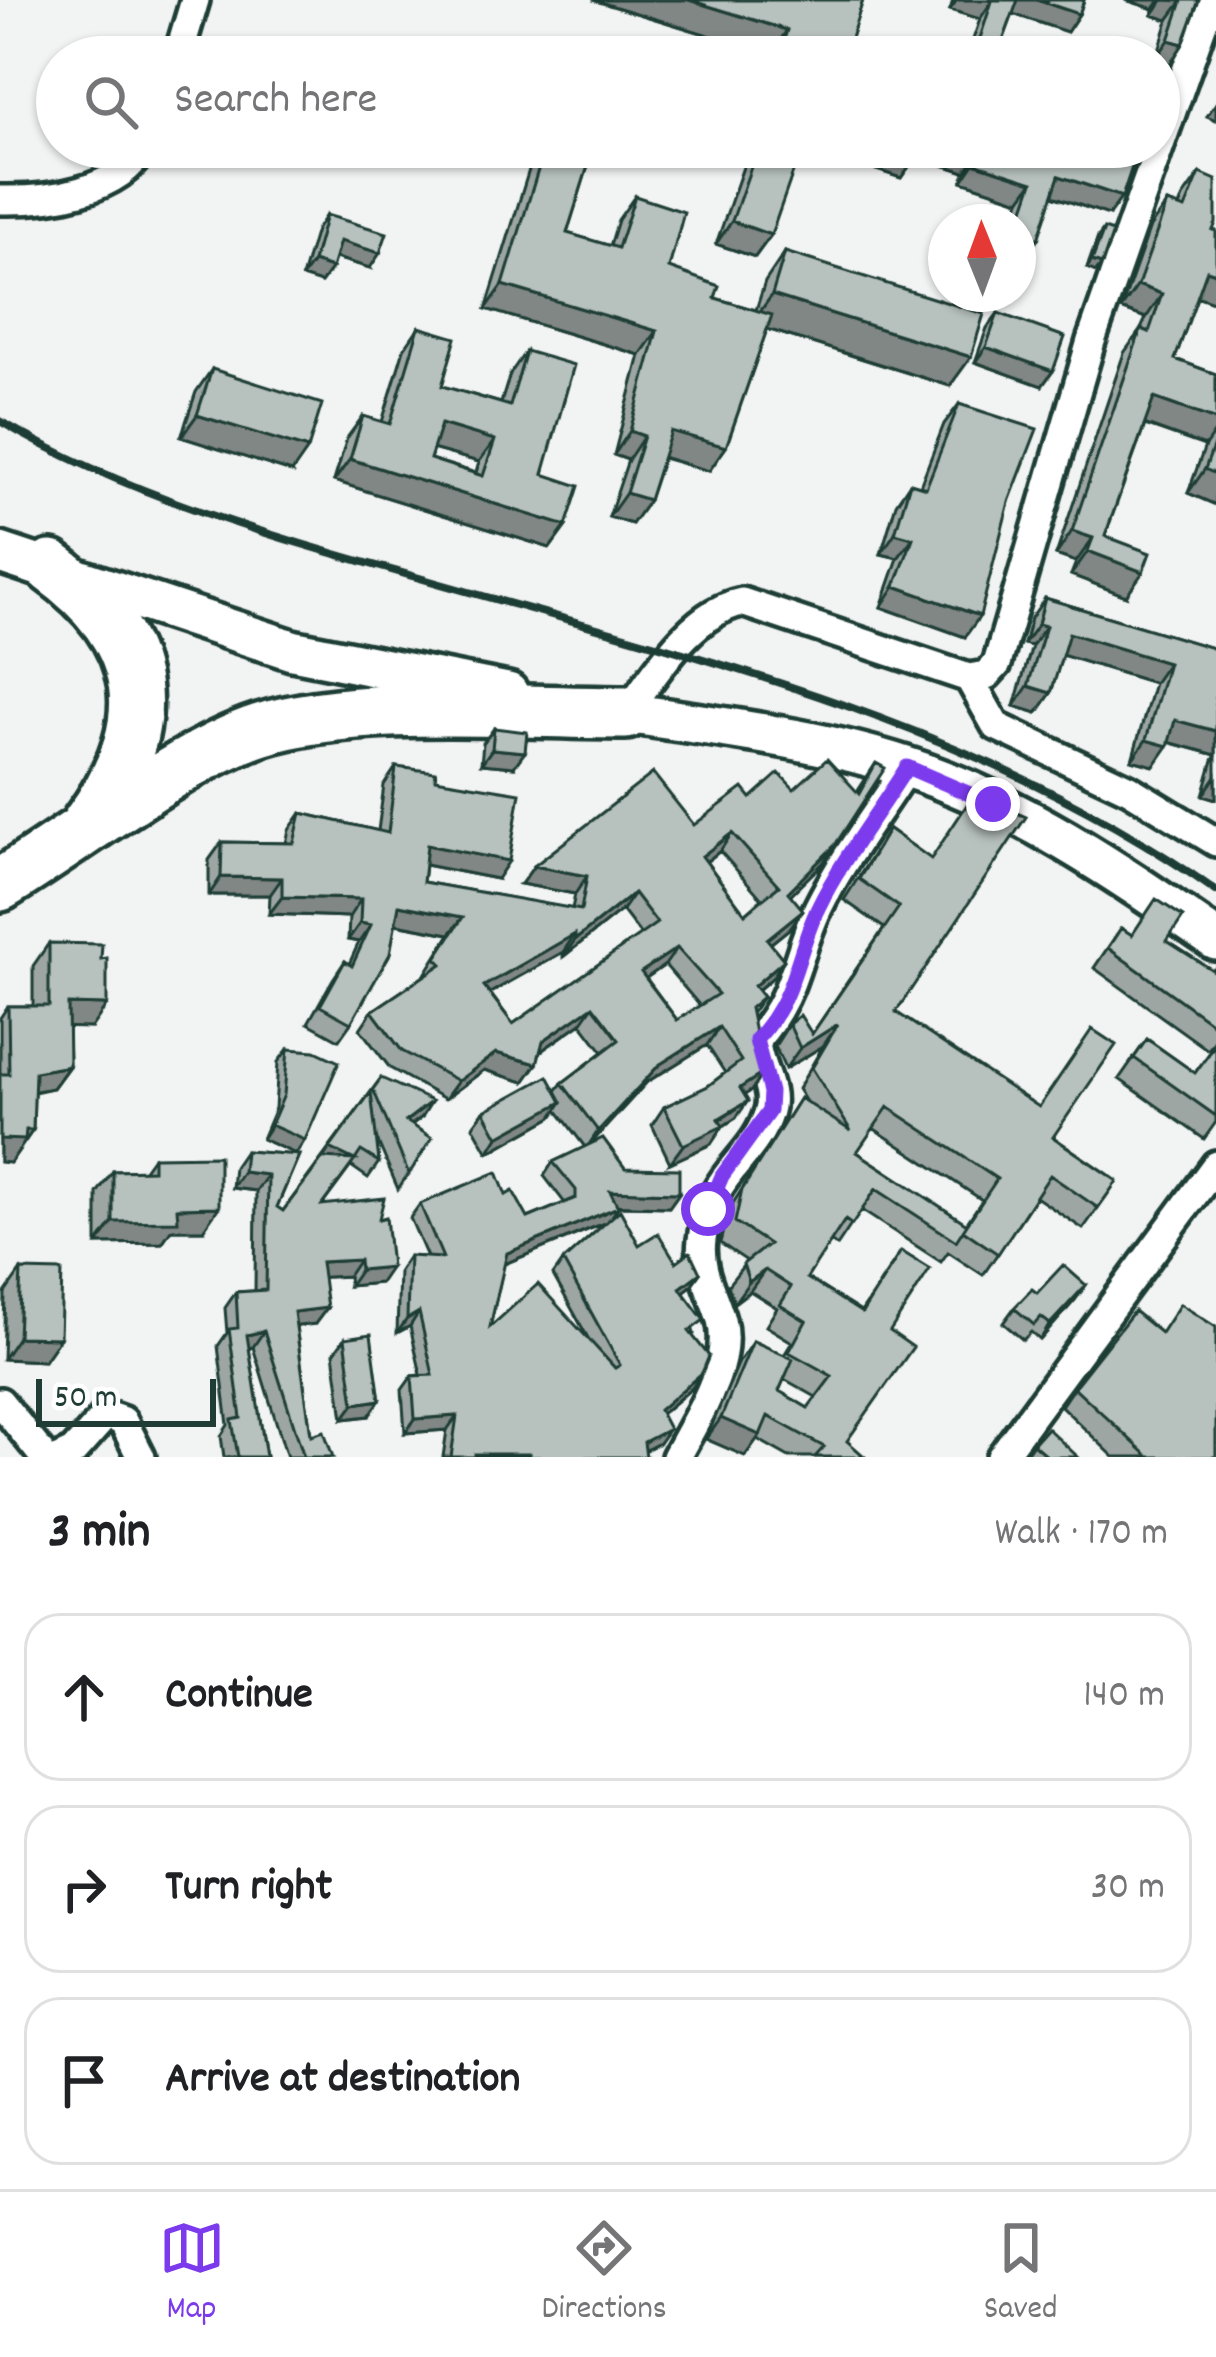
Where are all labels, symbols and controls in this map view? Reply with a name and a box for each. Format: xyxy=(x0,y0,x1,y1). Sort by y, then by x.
search box xyxy=(36,36,1180,168)
icon: search xyxy=(78,69,144,135)
text: Search here xyxy=(174,70,377,134)
north arrow xyxy=(928,204,1036,312)
route end xyxy=(966,777,1020,831)
route start xyxy=(681,1182,735,1236)
scale bar xyxy=(36,1373,216,1426)
text: 50 m xyxy=(54,1376,118,1423)
text: 3 min xyxy=(48,1499,150,1571)
text: Walk · 170 m xyxy=(995,1508,1168,1563)
icon: ahead xyxy=(51,1664,117,1730)
text: Continue xyxy=(165,1665,313,1729)
text: 140 m xyxy=(1083,1670,1165,1725)
icon: right xyxy=(51,1856,117,1922)
text: Turn right xyxy=(165,1857,332,1921)
text: 30 m xyxy=(1091,1862,1165,1917)
icon: arrive xyxy=(51,2048,117,2114)
text: Arrive at destination xyxy=(165,2049,520,2113)
tab: Map xyxy=(159,2215,225,2334)
tab: Directions xyxy=(542,2215,667,2334)
tab: Saved xyxy=(984,2215,1057,2334)

